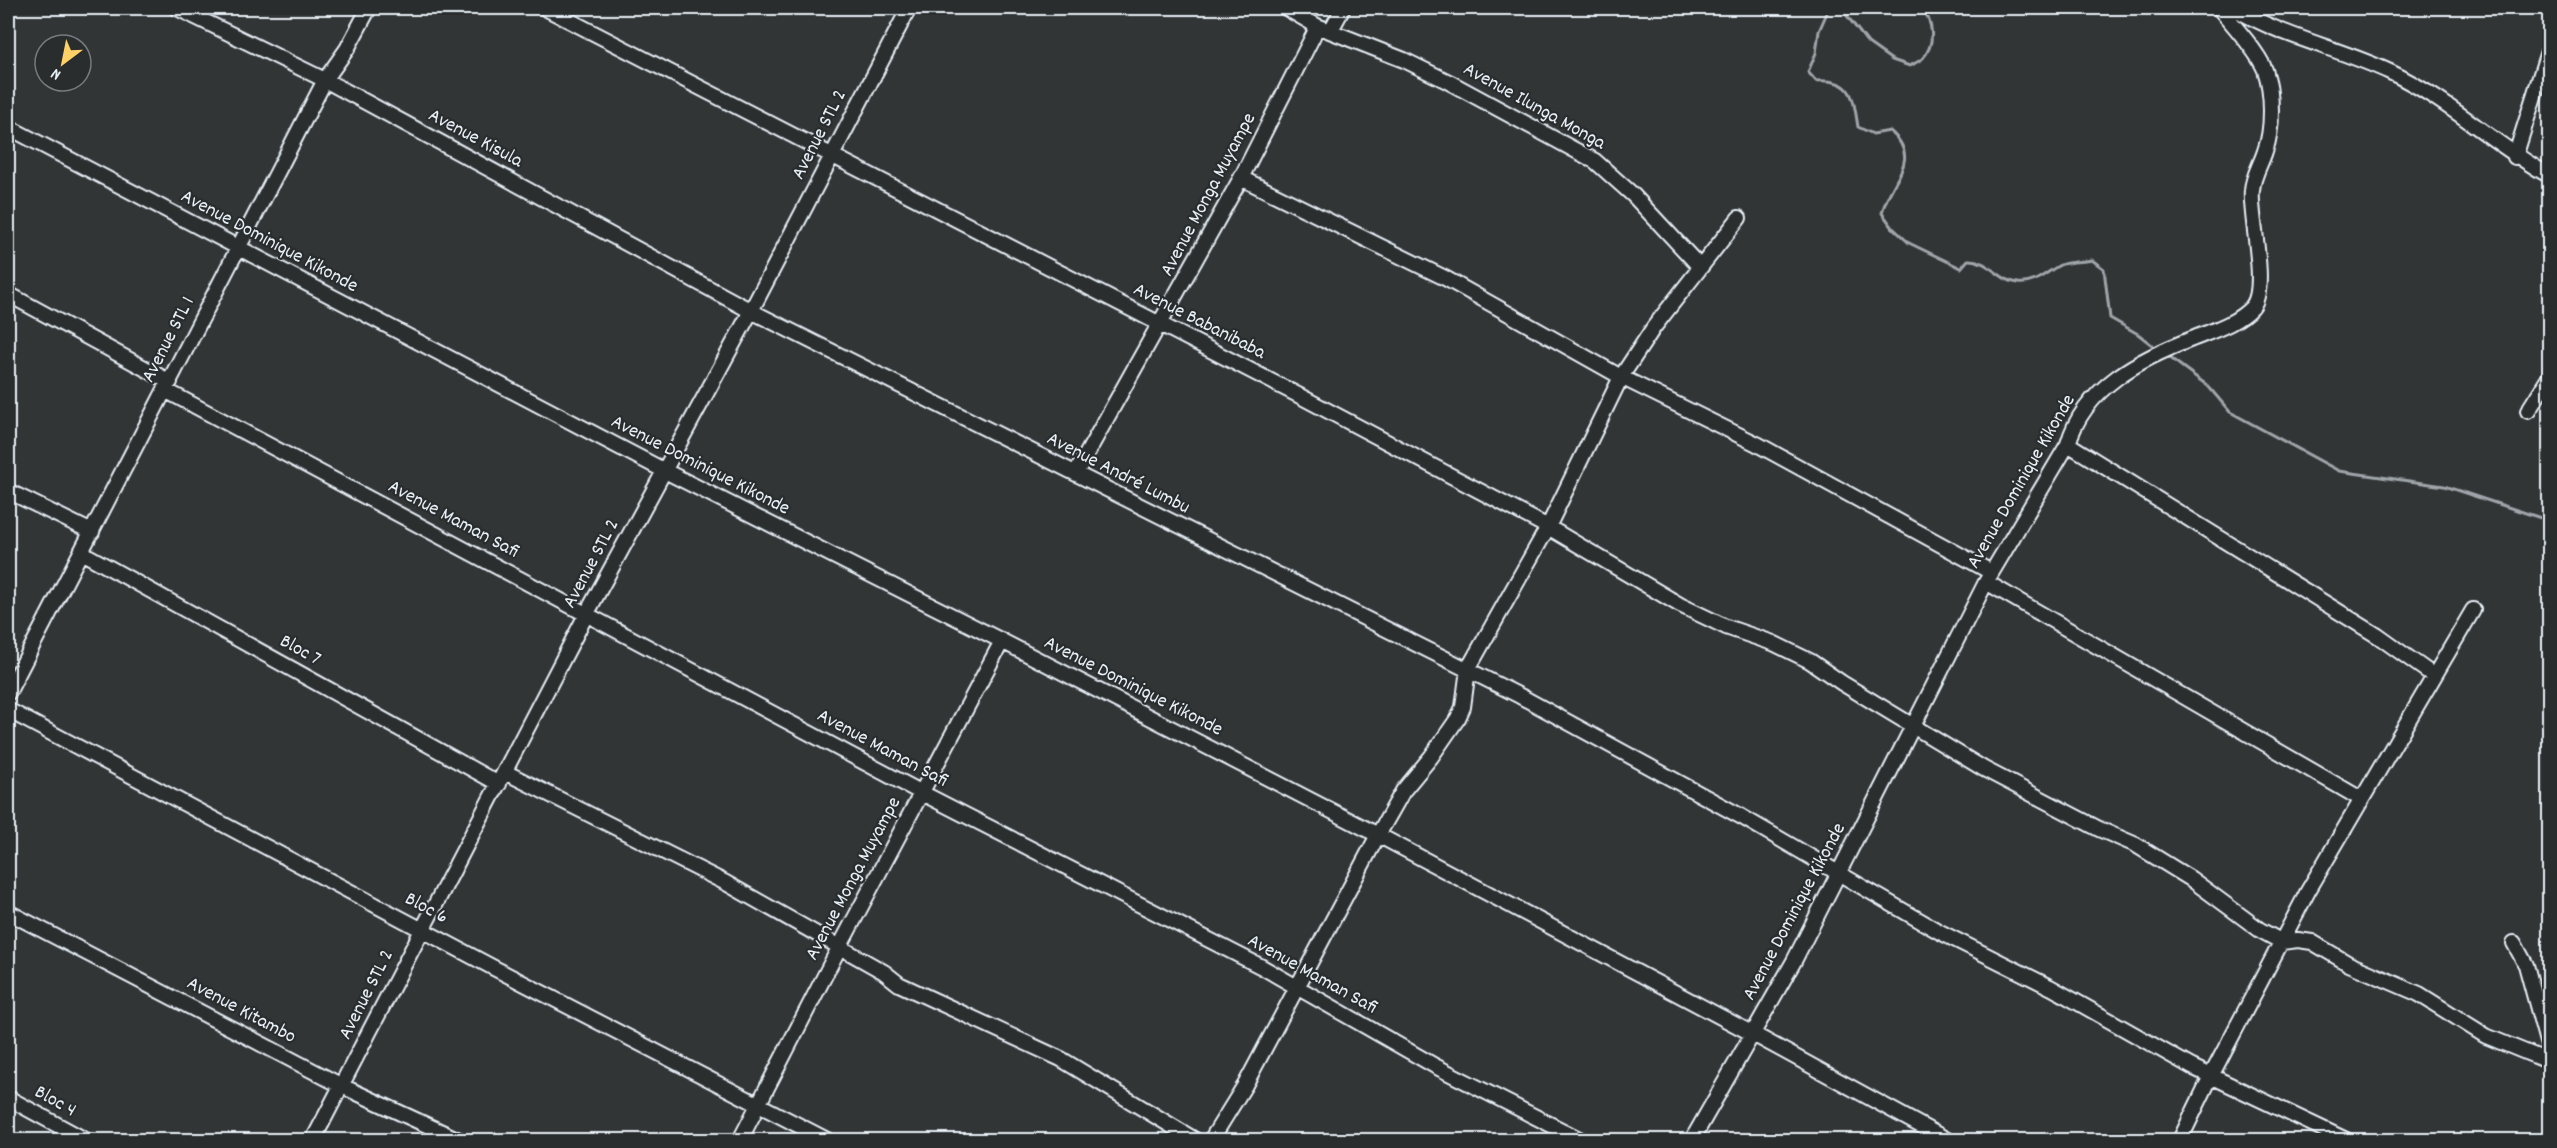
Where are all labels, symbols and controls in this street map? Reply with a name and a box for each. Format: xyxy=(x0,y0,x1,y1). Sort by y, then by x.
north arrow xyxy=(33,33,93,93)
street label: Avenue Ilunga Monga xyxy=(1458,56,1611,158)
text: N xyxy=(47,62,66,85)
street label: Avenue STL 2 xyxy=(785,85,855,185)
street label: Avenue Kisula xyxy=(423,102,528,176)
street label: Avenue Monga Muyampe xyxy=(1154,108,1264,282)
street label: Avenue Dominique Kikonde xyxy=(175,183,363,301)
street label: Avenue Babanibaba xyxy=(1128,277,1271,368)
street label: Avenue STL 1 xyxy=(135,292,203,388)
street label: Avenue Dominique Kikonde xyxy=(1961,389,2084,574)
street label: Avenue Dominique Kikonde xyxy=(606,409,794,523)
street label: Avenue André Lumbu xyxy=(1042,426,1194,522)
street label: Avenue Maman Safi xyxy=(383,474,523,566)
street label: Avenue STL 2 xyxy=(557,514,627,614)
street label: Bloc 7 xyxy=(274,628,326,674)
street label: Avenue Dominique Kikonde xyxy=(1039,630,1227,744)
street label: Avenue Maman Safi xyxy=(812,703,952,795)
street label: Avenue Monga Muyampe xyxy=(799,792,909,966)
street label: Avenue Dominique Kikonde xyxy=(1736,818,1854,1006)
street label: Bloc 6 xyxy=(399,886,453,932)
street label: Avenue Maman Safi xyxy=(1242,928,1382,1022)
street label: Avenue STL 2 xyxy=(332,945,402,1045)
street label: Avenue Kitambo xyxy=(181,970,301,1052)
street label: Bloc 4 xyxy=(29,1079,81,1125)

